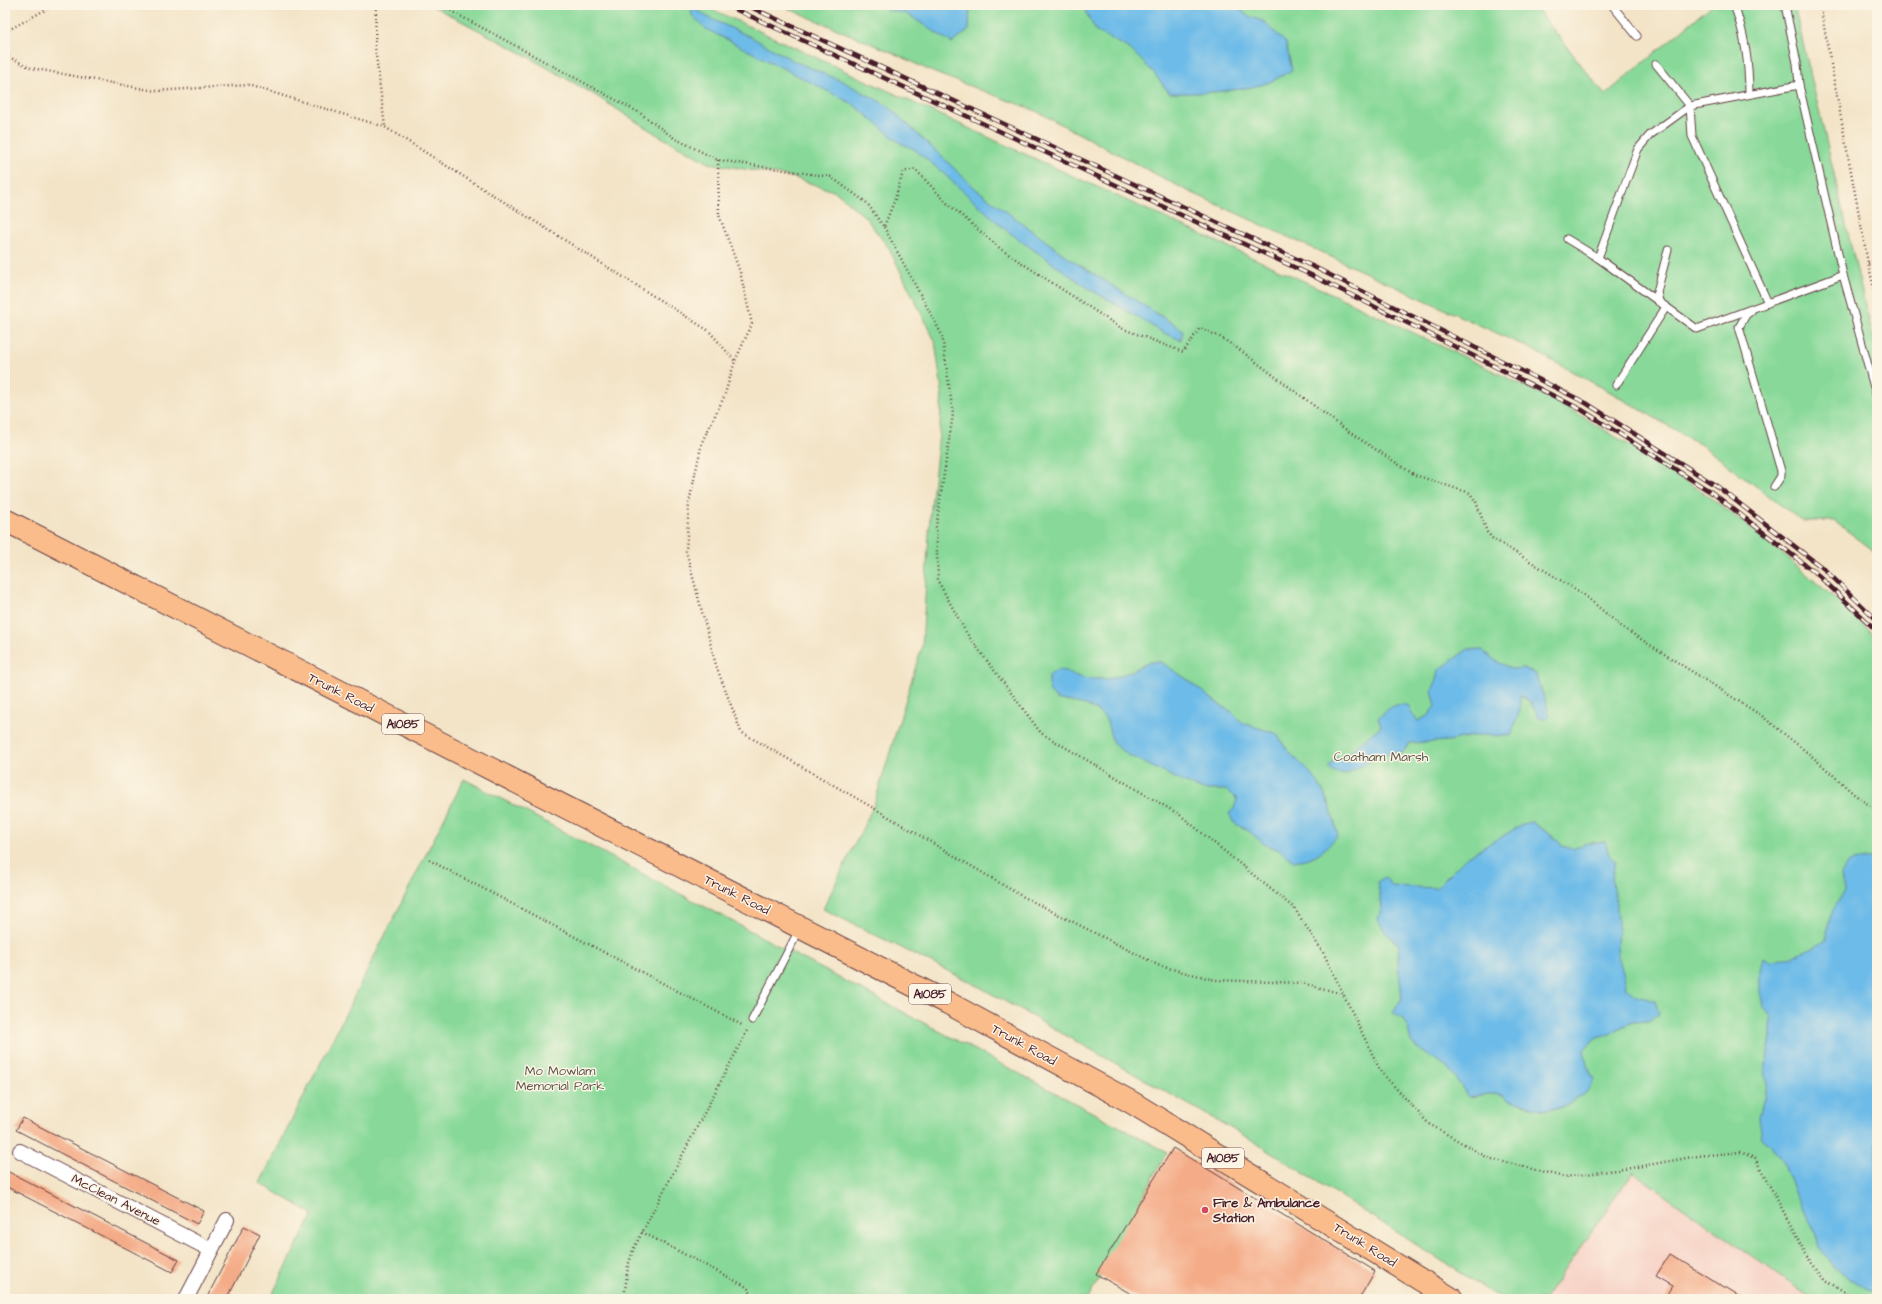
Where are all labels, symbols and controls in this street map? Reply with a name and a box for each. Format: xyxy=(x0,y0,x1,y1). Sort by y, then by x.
street label: Trunk Road xyxy=(305,669,377,717)
road number: A1085 xyxy=(382,714,424,734)
park label: Coatham Marsh xyxy=(1334,748,1429,766)
street label: Trunk Road xyxy=(701,871,773,919)
road number: A1085 xyxy=(909,984,951,1004)
street label: Trunk Road xyxy=(988,1020,1060,1070)
park label: Mo Mowlam Memorial Park xyxy=(516,1062,604,1095)
road number: A1085 xyxy=(1202,1148,1244,1168)
street label: McClean Avenue xyxy=(68,1170,164,1230)
place label: Fire & Ambulance Station xyxy=(1212,1194,1320,1227)
marker: Fire & Ambulance Station xyxy=(1200,1205,1210,1215)
street label: Trunk Road xyxy=(1330,1218,1400,1272)

